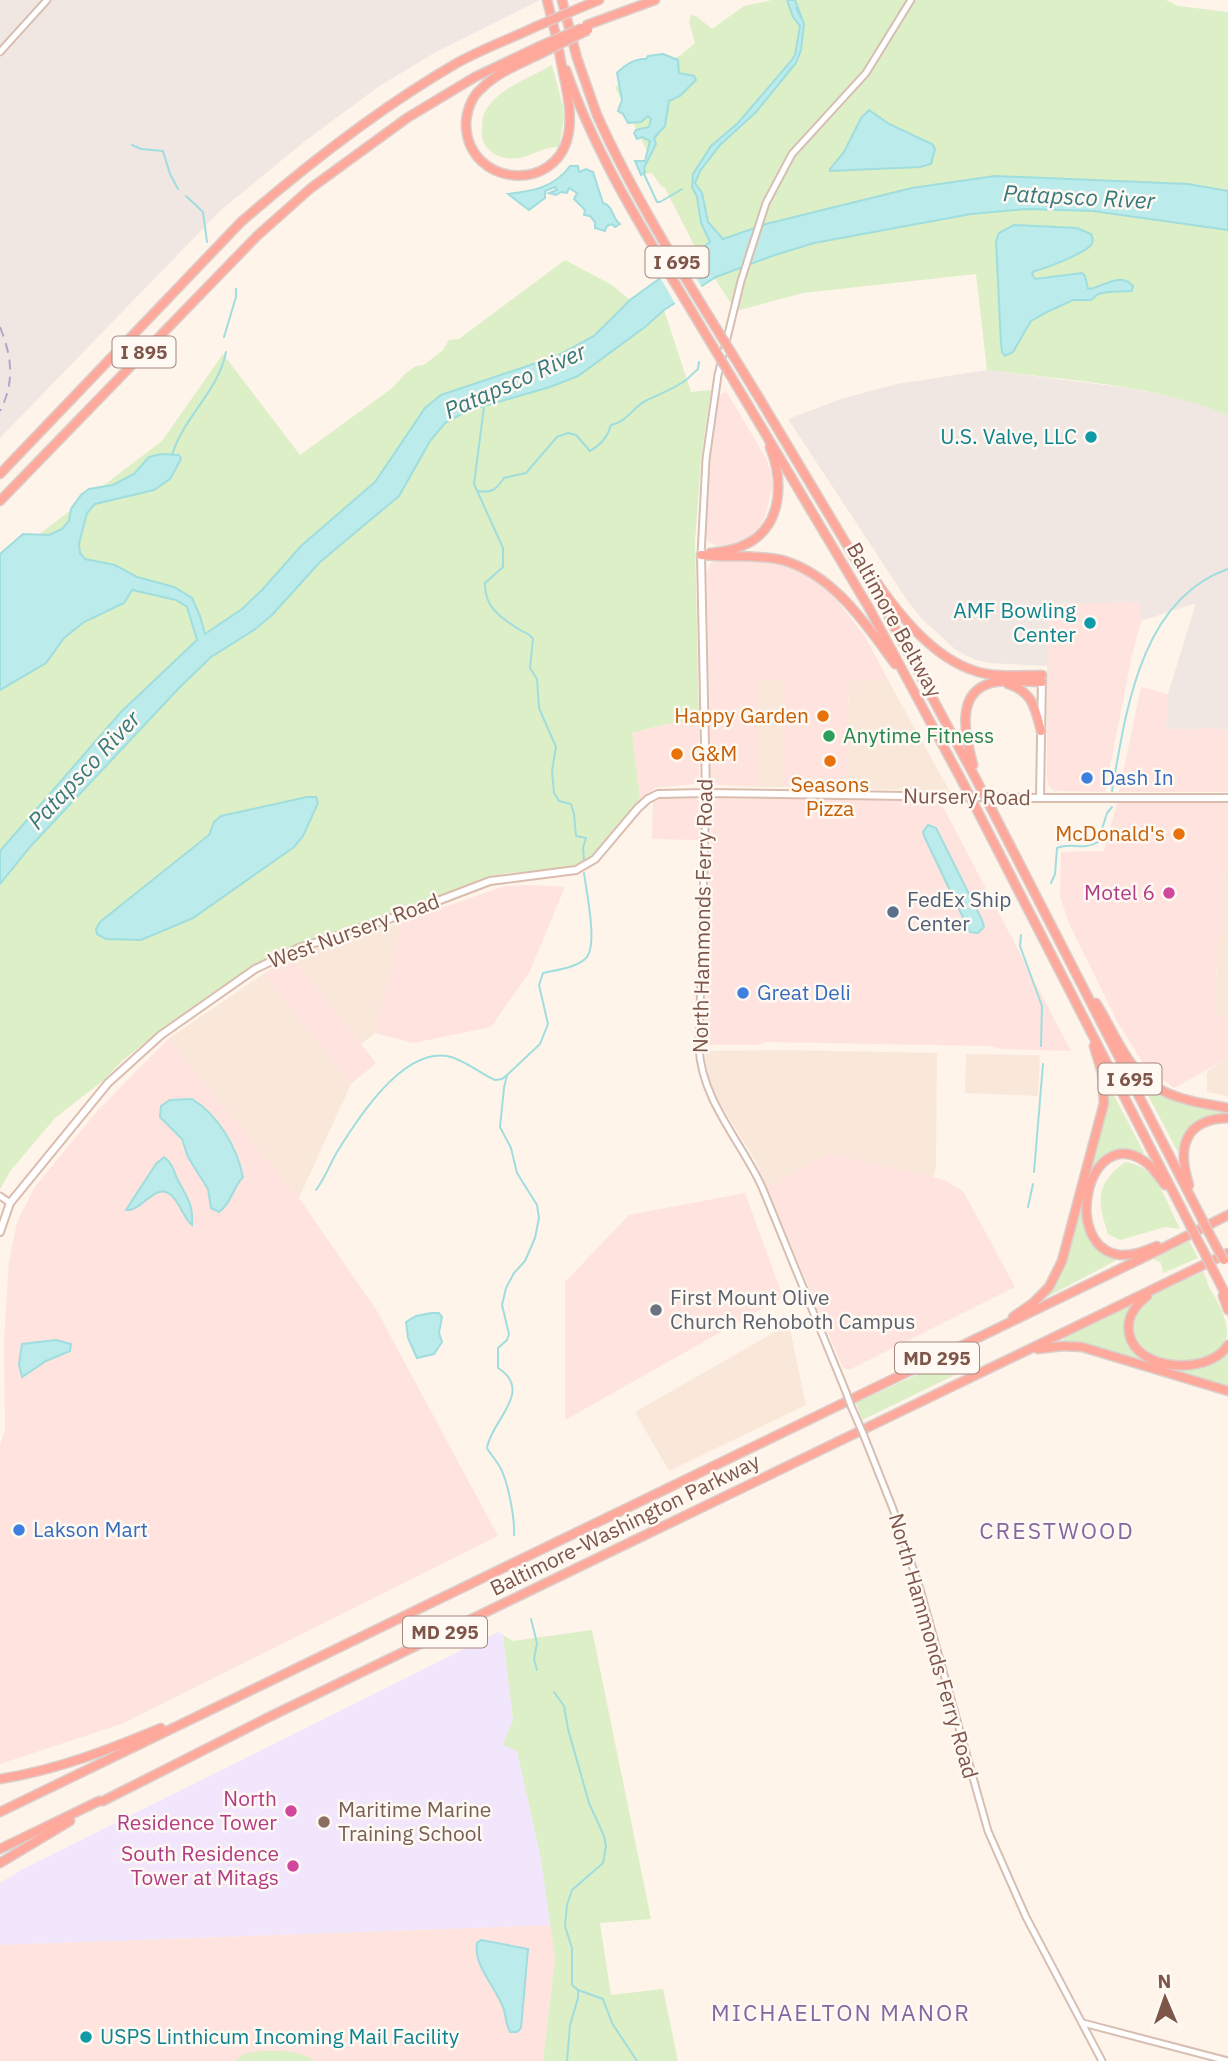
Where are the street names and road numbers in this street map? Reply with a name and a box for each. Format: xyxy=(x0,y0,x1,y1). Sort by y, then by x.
road number: I 695 xyxy=(646,246,708,278)
road number: I 895 xyxy=(113,336,176,368)
street label: Baltimore Beltway xyxy=(841,537,949,702)
street label: North Hammonds Ferry Road xyxy=(686,779,718,1053)
street label: Nursery Road xyxy=(903,781,1031,811)
street label: West Nursery Road xyxy=(264,886,443,974)
road number: I 695 xyxy=(1098,1064,1162,1094)
road number: MD 295 xyxy=(895,1342,979,1374)
street label: Baltimore-Washington Parkway xyxy=(485,1446,765,1602)
street label: North Hammonds Ferry Road xyxy=(883,1510,985,1782)
road number: MD 295 xyxy=(403,1616,487,1648)

